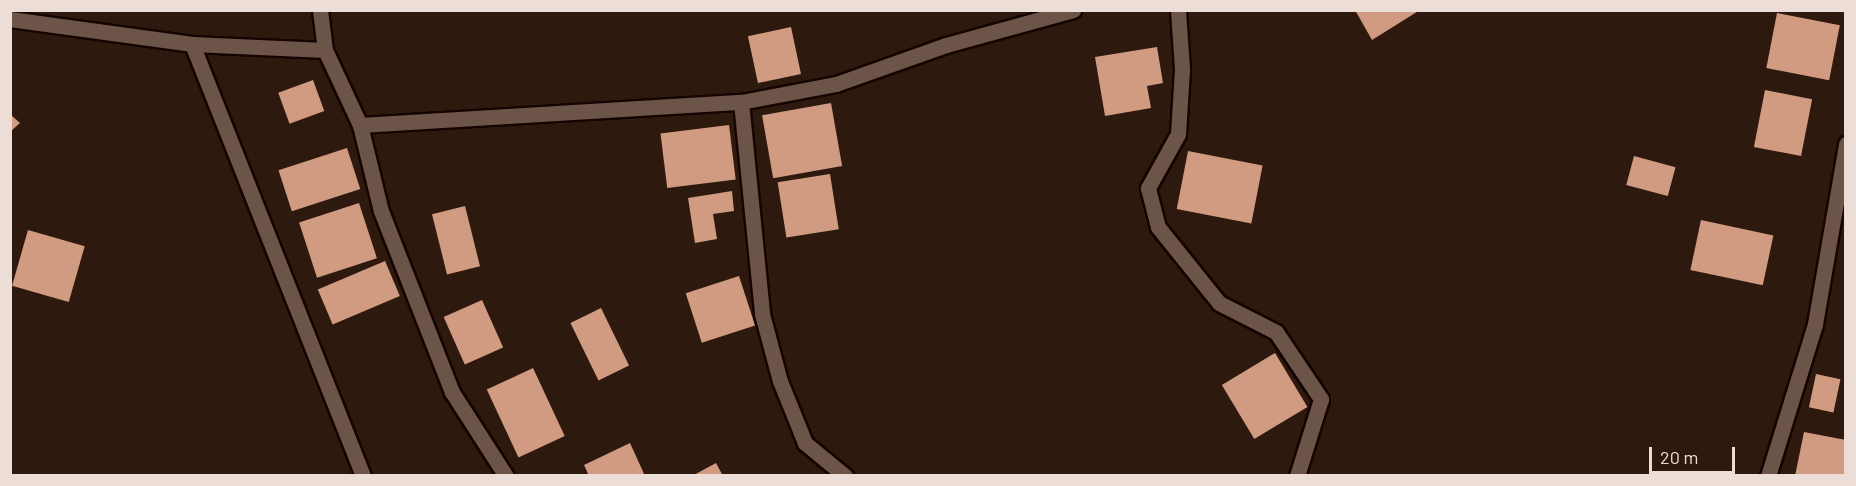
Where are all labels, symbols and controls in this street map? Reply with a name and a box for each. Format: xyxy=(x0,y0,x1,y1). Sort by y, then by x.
scale bar xyxy=(1652,435,1738,473)
text: 20 m xyxy=(1660,446,1698,468)

